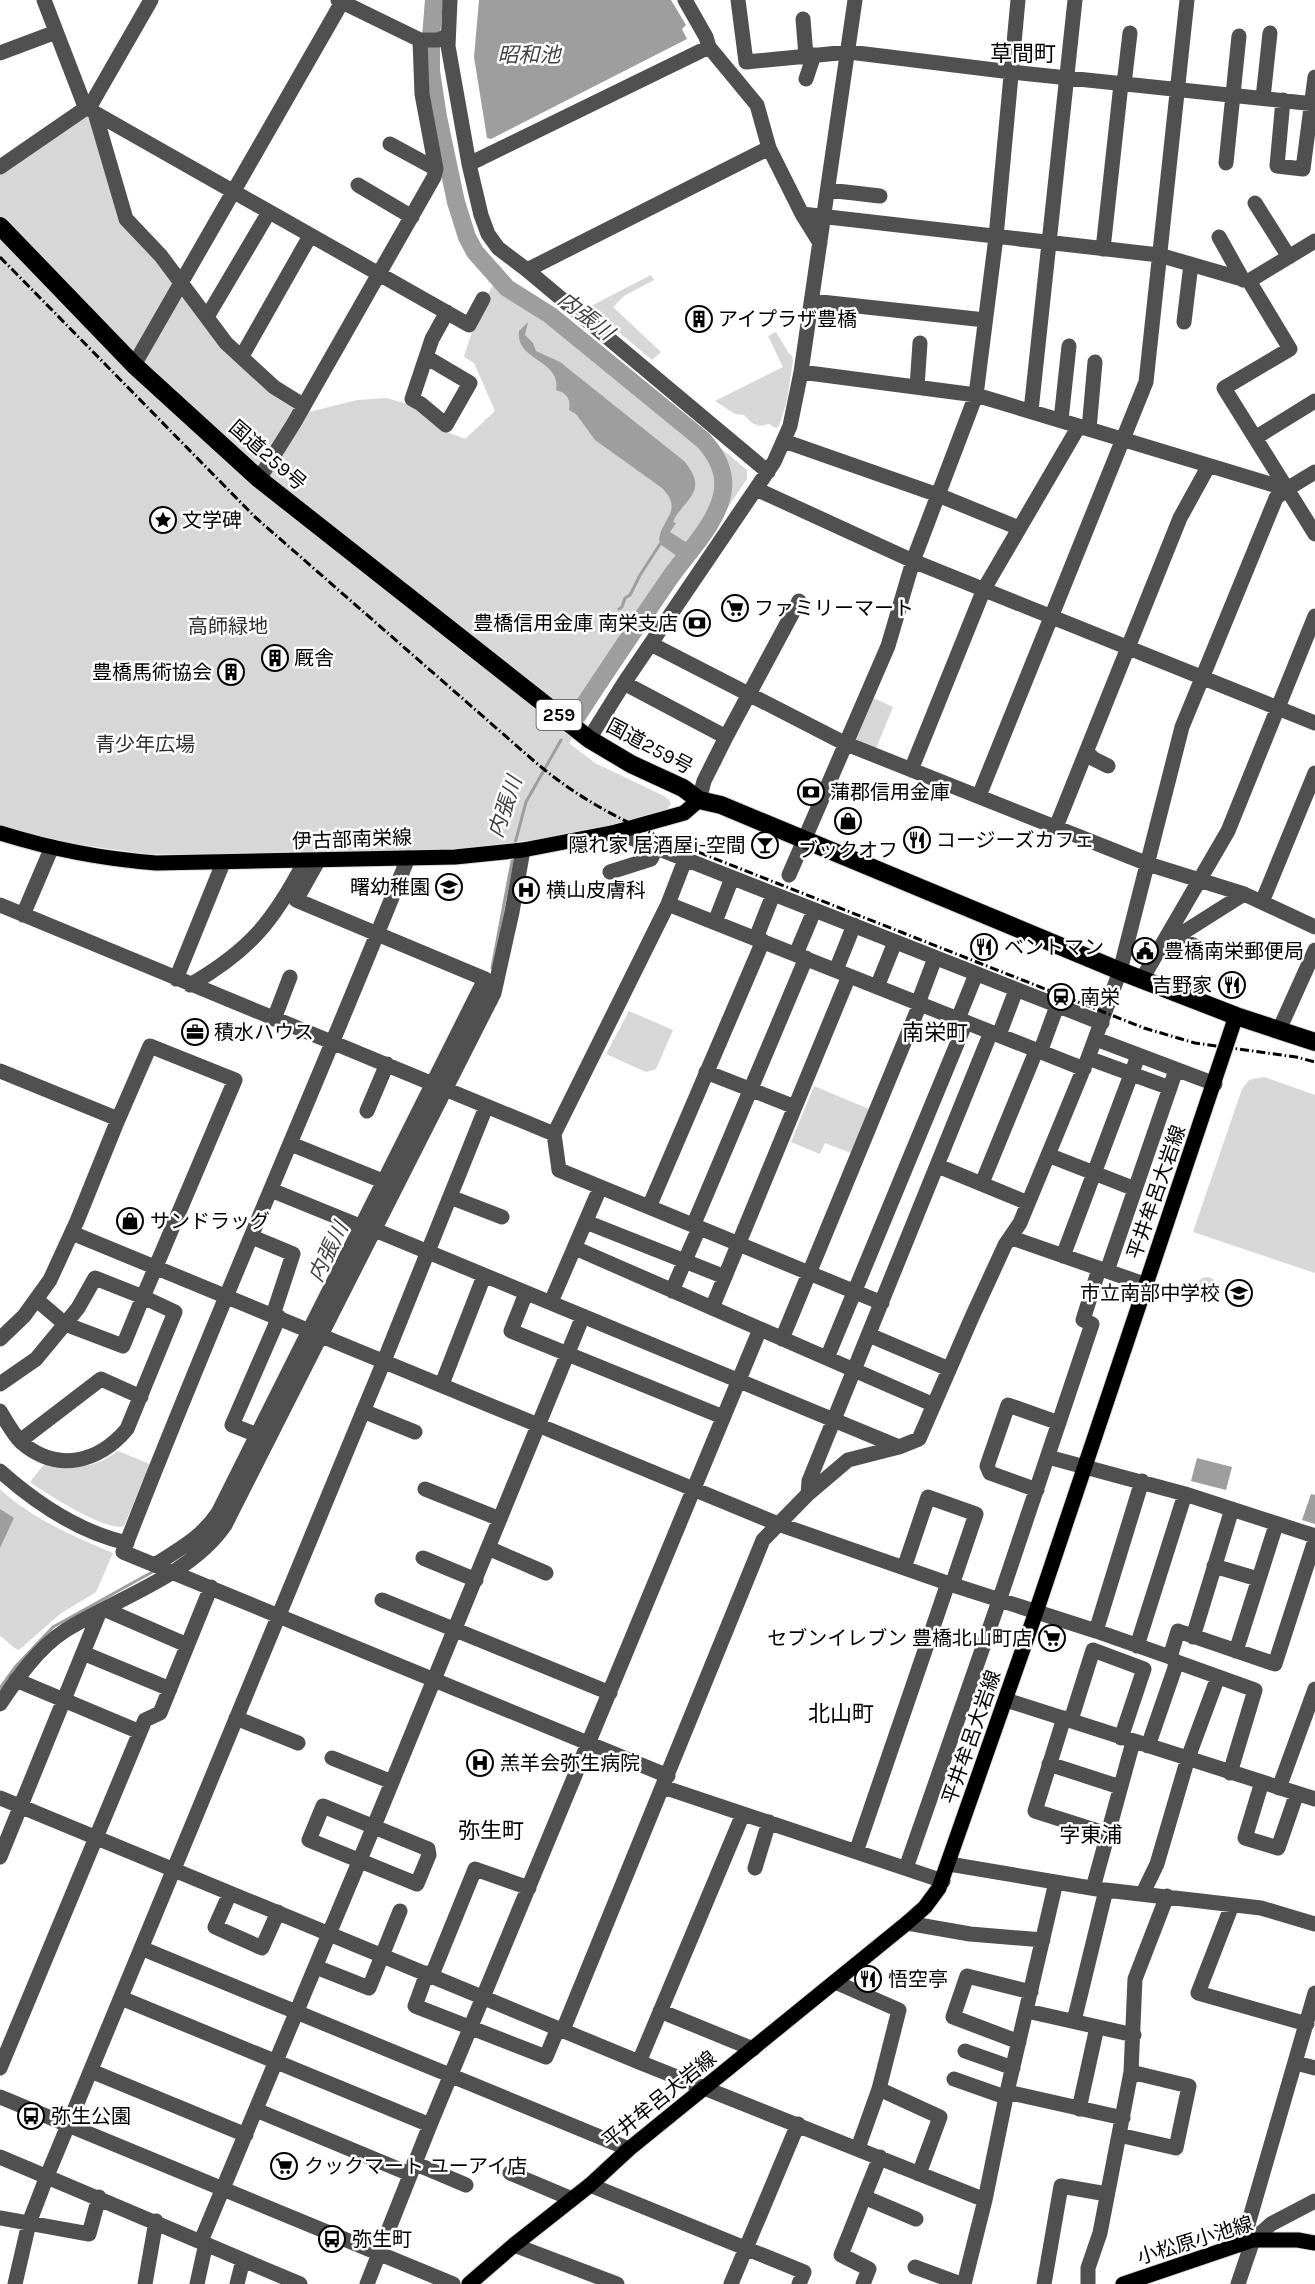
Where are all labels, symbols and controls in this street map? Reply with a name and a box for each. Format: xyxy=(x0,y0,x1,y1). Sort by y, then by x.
district label: 草間町 xyxy=(990,41,1056,67)
water label: 昭和池 xyxy=(498,43,562,67)
water label: 内張川 xyxy=(554,287,620,346)
building icon: アイプラザ豊橋 xyxy=(684,304,714,334)
place label: アイプラザ豊橋 xyxy=(718,308,857,331)
street label: 国道259号 xyxy=(224,416,311,495)
place icon: 文学碑 xyxy=(148,505,178,535)
place label: 文学碑 xyxy=(182,509,242,532)
supermarket icon: ファミリーマート xyxy=(720,593,750,623)
place label: ファミリーマート xyxy=(754,597,914,620)
bank icon: 豊橋信用金庫 南栄支店 xyxy=(682,608,712,638)
place label: 豊橋信用金庫 南栄支店 xyxy=(473,612,678,635)
park label: 高師緑地 xyxy=(188,615,268,638)
building icon: 厩舎 xyxy=(260,643,290,673)
place label: 厩舎 xyxy=(294,647,334,670)
building icon: 豊橋馬術協会 xyxy=(216,657,246,687)
place label: 豊橋馬術協会 xyxy=(92,661,212,684)
road number: 259 xyxy=(536,700,582,730)
street label: 国道259号 xyxy=(603,714,697,779)
park label: 青少年広場 xyxy=(95,733,195,756)
water label: 内張川 xyxy=(483,771,527,841)
bank icon: 蒲郡信用金庫 xyxy=(796,777,826,807)
place label: 蒲郡信用金庫 xyxy=(830,781,950,804)
shop icon: ブックオフ xyxy=(833,806,863,836)
restaurant icon: コージーズカフェ xyxy=(902,825,932,855)
street label: 伊古部南栄線 xyxy=(292,826,412,853)
place label: コージーズカフェ xyxy=(936,829,1095,852)
bar icon: 隠れ家 居酒屋i-空間 xyxy=(750,830,780,860)
place label: 隠れ家 居酒屋i-空間 xyxy=(568,834,746,857)
place label: ブックオフ xyxy=(798,839,898,862)
school or university icon: 曙幼稚園 xyxy=(434,872,464,902)
hospital icon: 横山皮膚科 xyxy=(511,875,541,905)
place label: 曙幼稚園 xyxy=(350,876,430,899)
place label: 横山皮膚科 xyxy=(546,879,646,902)
restaurant icon: ベントマン xyxy=(969,932,999,962)
place label: ベントマン xyxy=(1004,936,1104,959)
public building icon: 豊橋南栄郵便局 xyxy=(1130,936,1160,966)
place label: 豊橋南栄郵便局 xyxy=(1164,940,1304,963)
restaurant icon: 吉野家 xyxy=(1217,970,1247,1000)
place label: 吉野家 xyxy=(1152,974,1212,997)
station icon: 南栄 xyxy=(1046,982,1076,1012)
place label: 南栄 xyxy=(1080,986,1120,1009)
office icon: 積水ハウス xyxy=(180,1017,210,1047)
district label: 南栄町 xyxy=(902,1020,968,1046)
place label: 積水ハウス xyxy=(214,1021,314,1044)
street label: 平井牟呂大岩線 xyxy=(1123,1122,1190,1262)
shop icon: サンドラッグ xyxy=(115,1206,145,1236)
place label: サンドラッグ xyxy=(150,1210,270,1233)
water label: 内張川 xyxy=(303,1217,353,1286)
school or university icon: 市立南部中学校 xyxy=(1224,1278,1254,1308)
place label: 市立南部中学校 xyxy=(1080,1282,1220,1305)
supermarket icon: セブンイレブン 豊橋北山町店 xyxy=(1037,1623,1067,1653)
place label: セブンイレブン 豊橋北山町店 xyxy=(767,1627,1032,1650)
street label: 平井牟呂大岩線 xyxy=(938,1667,1005,1807)
district label: 北山町 xyxy=(808,1701,874,1727)
hospital icon: 羔羊会弥生病院 xyxy=(465,1748,495,1778)
place label: 羔羊会弥生病院 xyxy=(500,1752,640,1775)
district label: 弥生町 xyxy=(458,1818,524,1844)
district label: 字東浦 xyxy=(1060,1823,1123,1847)
restaurant icon: 悟空亭 xyxy=(853,1964,883,1994)
place label: 悟空亭 xyxy=(888,1968,948,1991)
street label: 平井牟呂大岩線 xyxy=(598,2046,721,2152)
bus stop icon: 弥生公園 xyxy=(16,2101,46,2131)
place label: 弥生公園 xyxy=(51,2105,131,2128)
supermarket icon: クックマート ユーアイ店 xyxy=(269,2151,299,2181)
place label: クックマート ユーアイ店 xyxy=(304,2155,527,2178)
street label: 小松原小池線 xyxy=(1134,2212,1256,2269)
bus stop icon: 弥生町 xyxy=(317,2224,347,2254)
place label: 弥生町 xyxy=(352,2228,412,2251)

